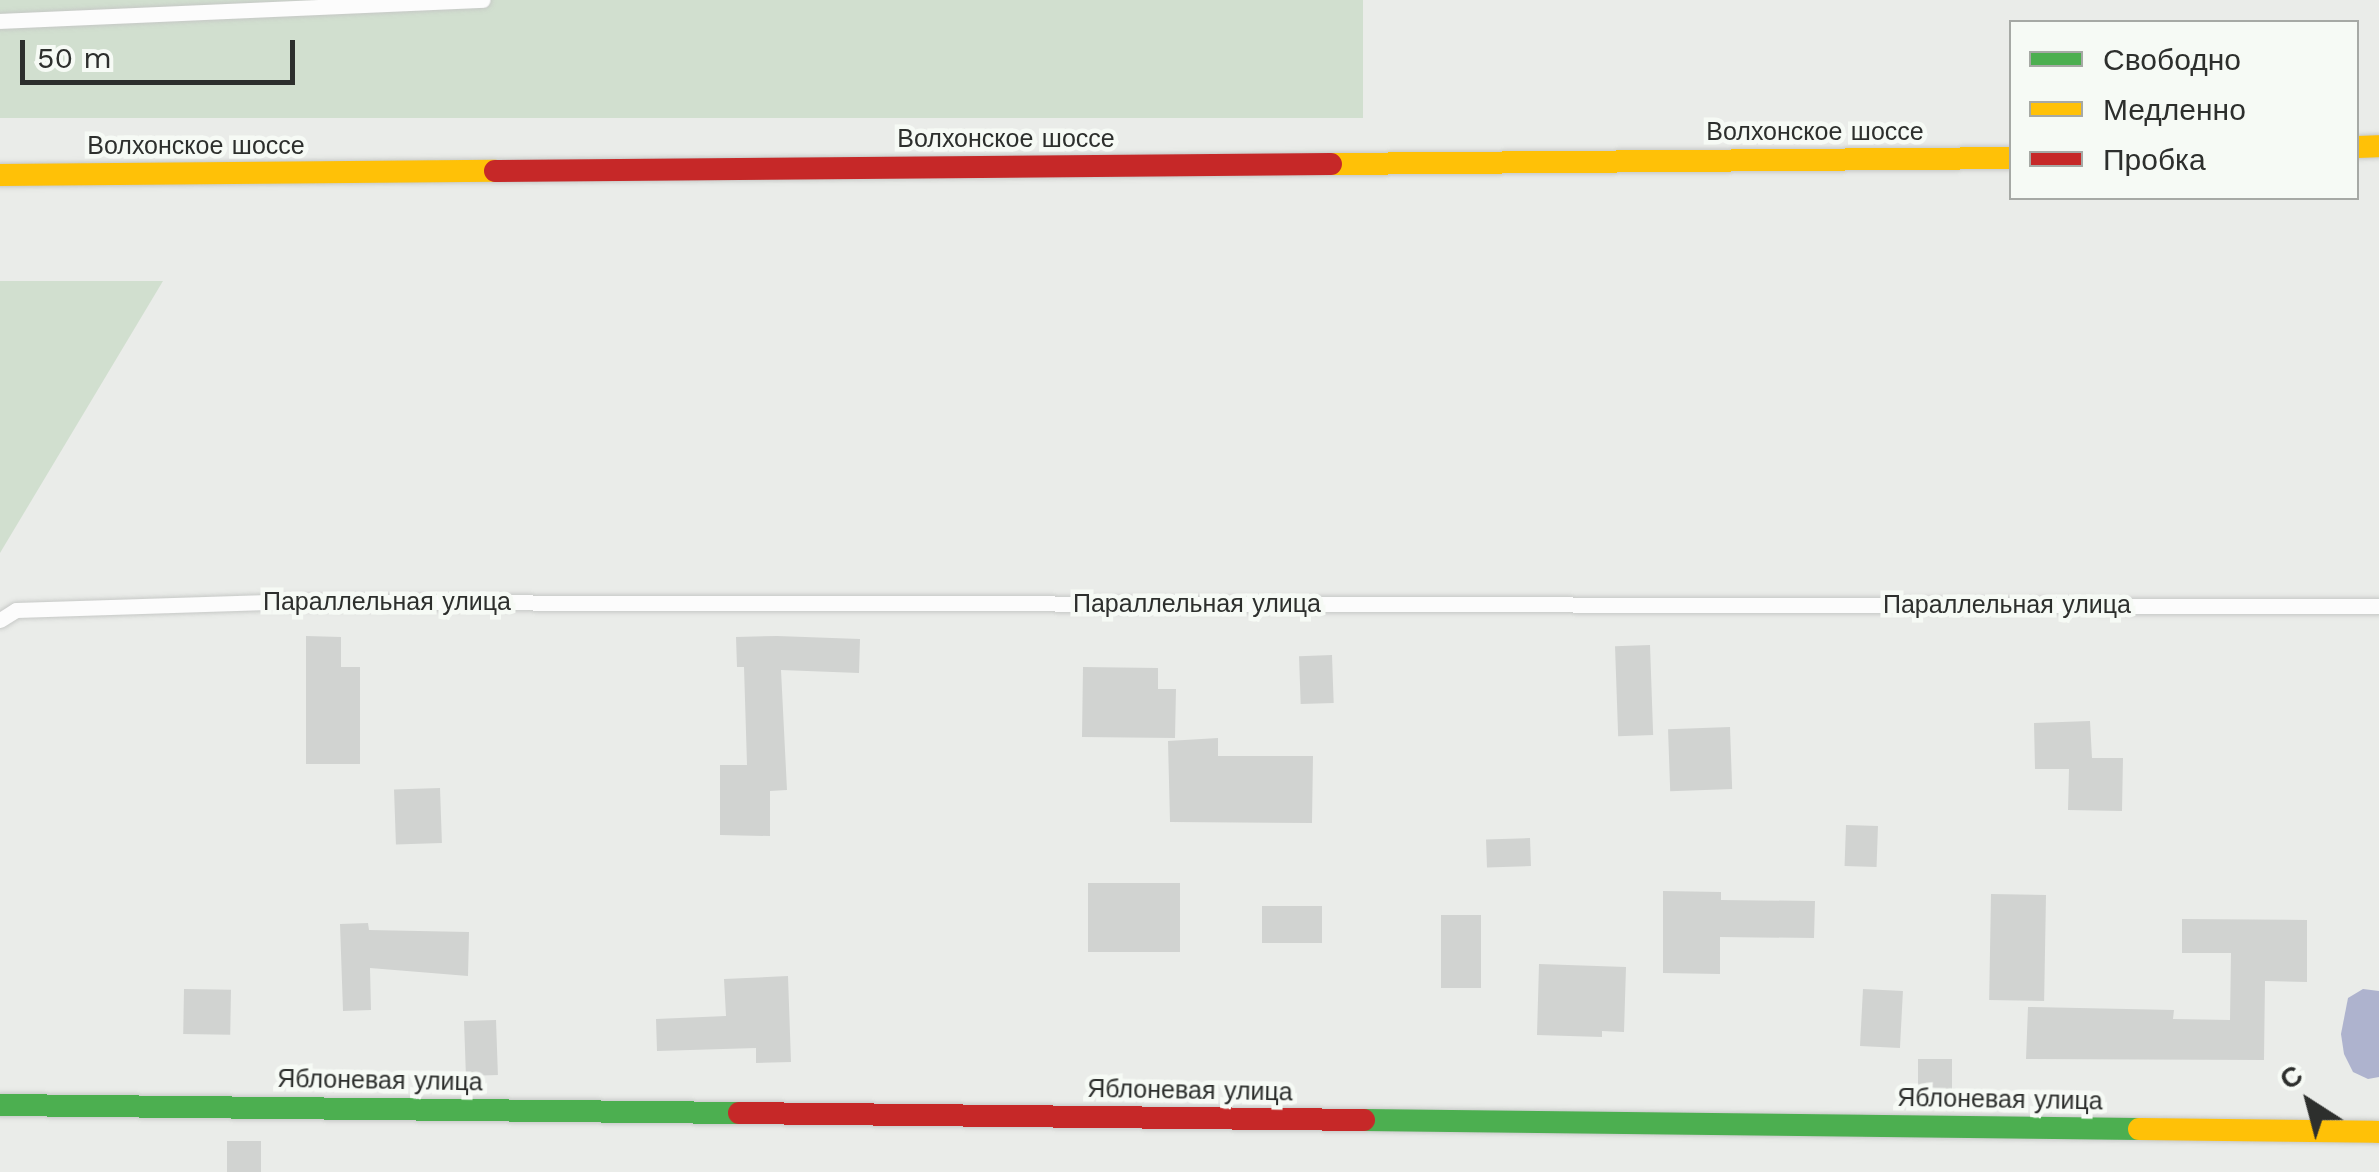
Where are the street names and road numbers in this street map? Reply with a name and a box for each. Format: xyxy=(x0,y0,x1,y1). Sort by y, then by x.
street label: Волхонское шоссе xyxy=(1706,117,1924,147)
street label: Волхонское шоссе xyxy=(897,124,1115,154)
street label: Волхонское шоссе xyxy=(87,131,305,161)
street label: Параллельная улица xyxy=(263,587,511,617)
street label: Параллельная улица xyxy=(1073,589,1321,619)
street label: Параллельная улица xyxy=(1883,590,2131,620)
street label: Яблоневая улица xyxy=(277,1064,483,1098)
street label: Яблоневая улица xyxy=(1087,1074,1293,1108)
street label: Яблоневая улица xyxy=(1897,1083,2103,1117)

